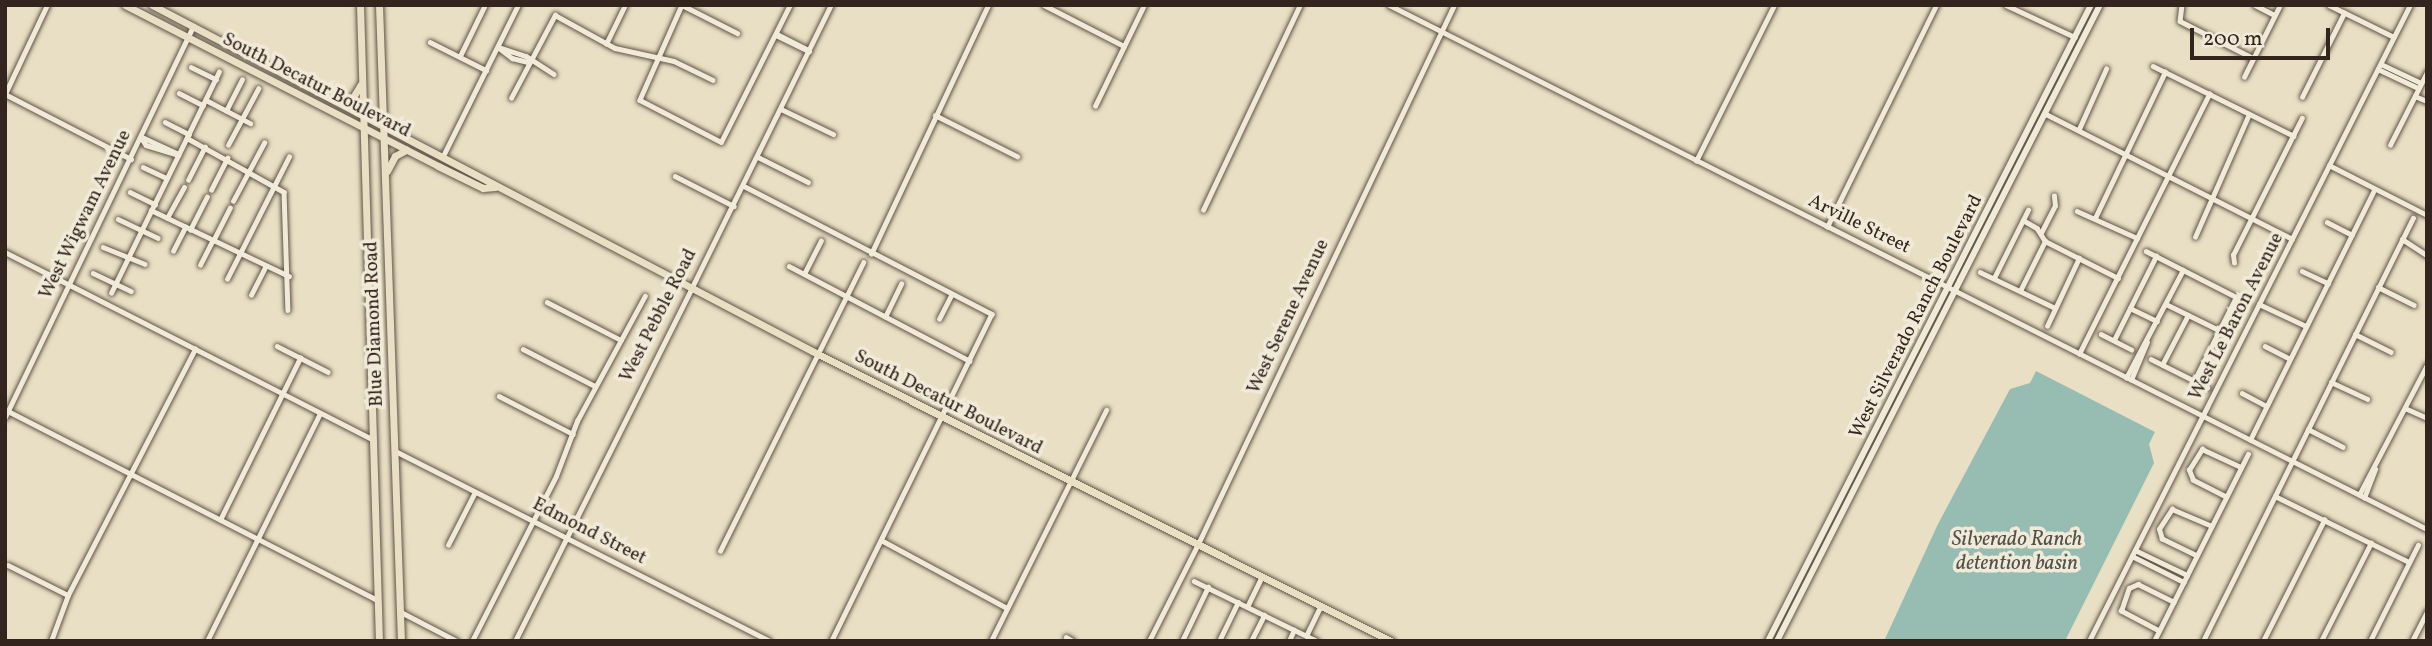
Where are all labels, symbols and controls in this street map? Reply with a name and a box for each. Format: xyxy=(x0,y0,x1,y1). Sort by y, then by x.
scale bar xyxy=(2194,14,2334,58)
text: 200 m xyxy=(2203,25,2263,54)
street label: South Decatur Boulevard xyxy=(218,29,414,143)
street label: West Wigwam Avenue xyxy=(35,126,137,304)
street label: Arville Street xyxy=(1804,190,1914,260)
street label: West Silverado Ranch Boulevard xyxy=(1846,191,1988,443)
street label: West Le Baron Avenue xyxy=(2185,229,2289,405)
street label: West Serene Avenue xyxy=(1243,236,1335,398)
street label: Blue Diamond Road xyxy=(361,241,389,407)
street label: West Pebble Road xyxy=(616,246,702,386)
street label: South Decatur Boulevard xyxy=(850,346,1046,460)
street label: Edmond Street xyxy=(528,494,650,570)
water label: Silverado Ranch detention basin xyxy=(1952,527,2082,577)

